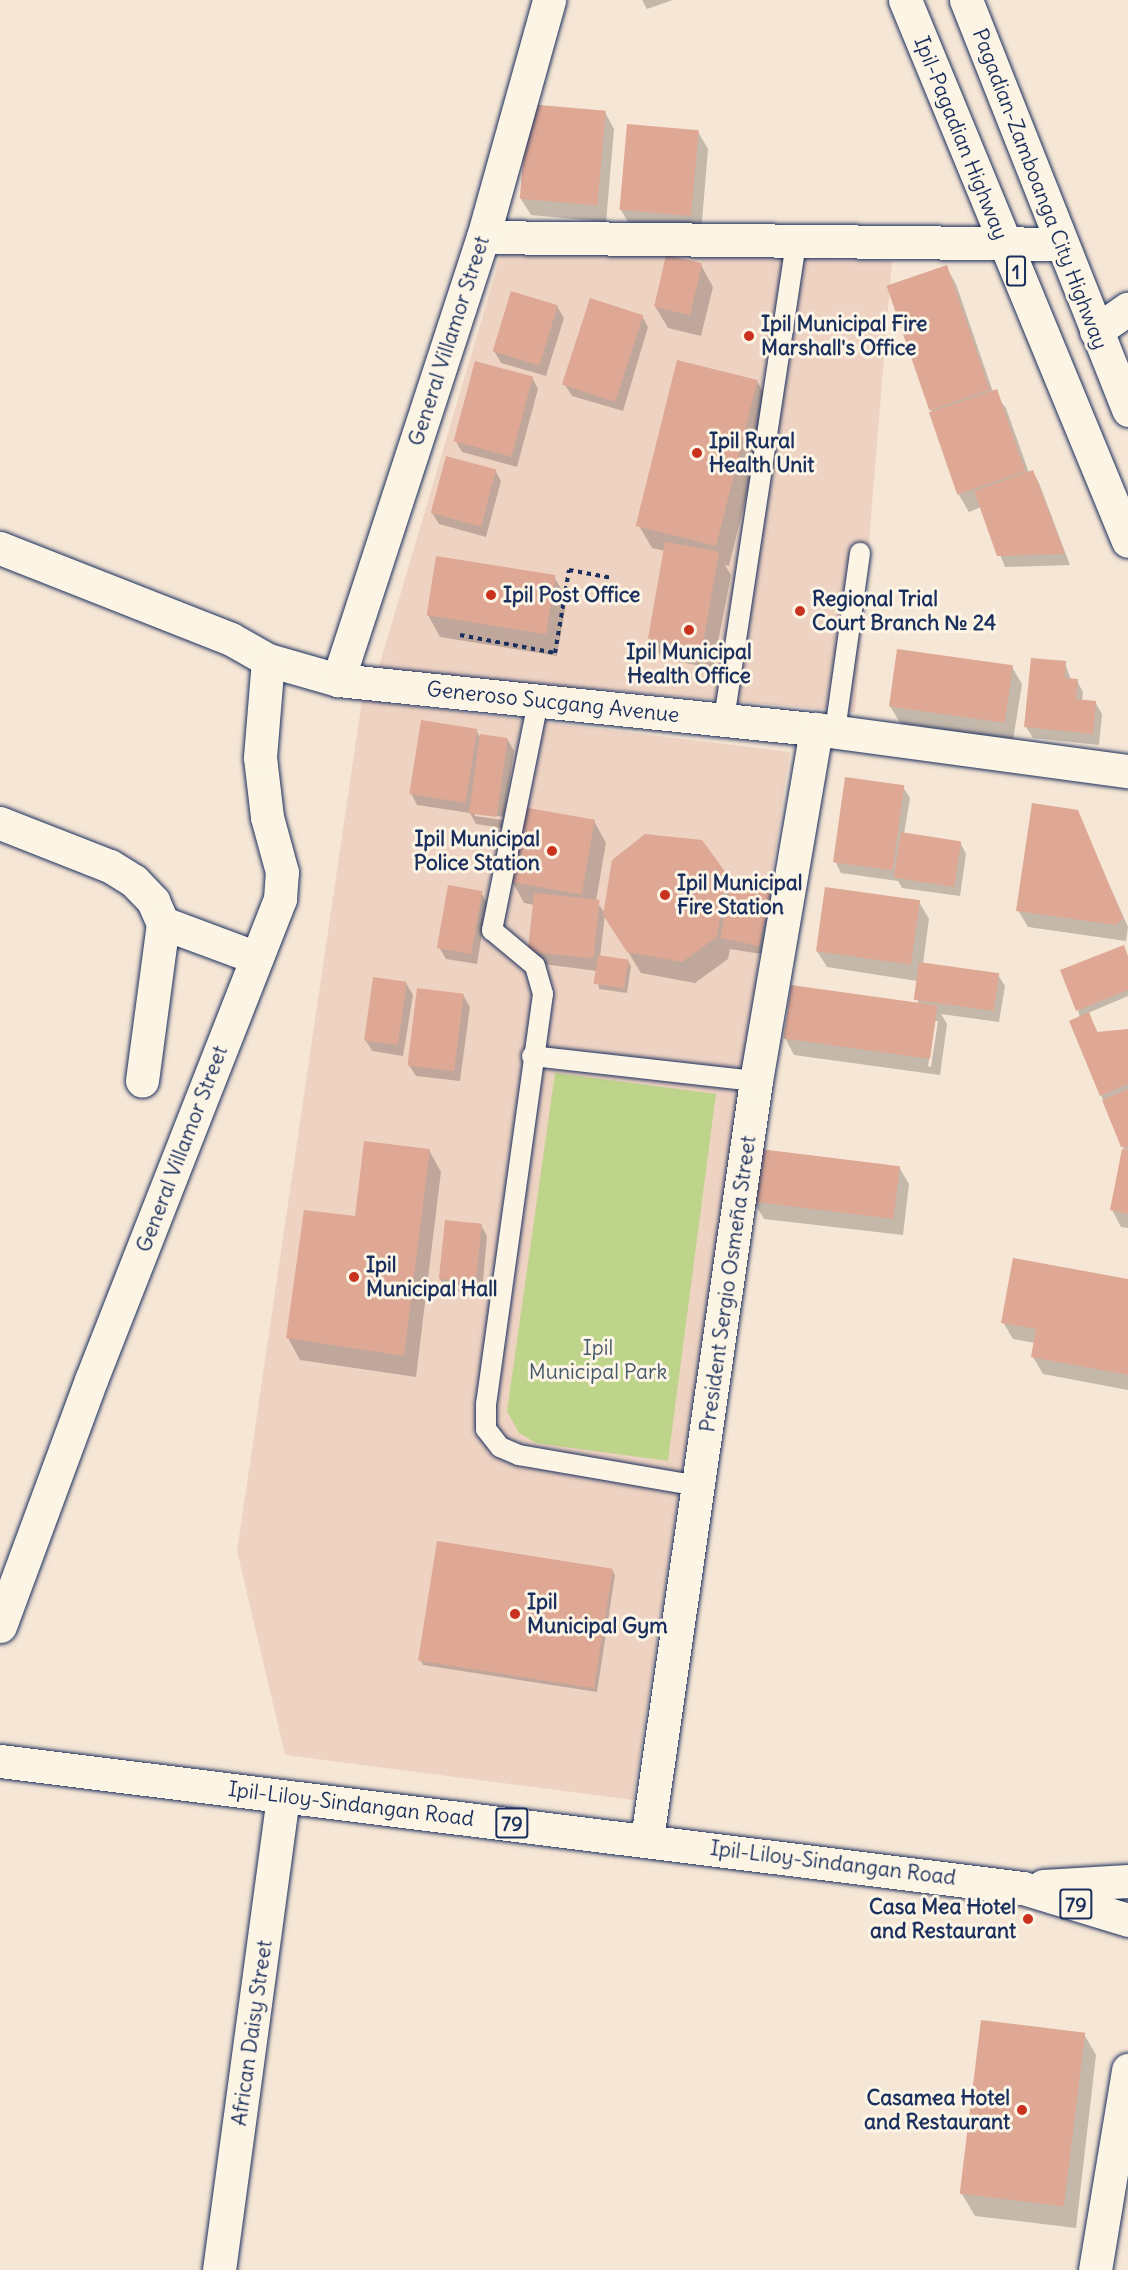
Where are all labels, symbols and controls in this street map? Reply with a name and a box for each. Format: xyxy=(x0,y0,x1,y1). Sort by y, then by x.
street label: Pagadian-Zamboanga City Highway xyxy=(967,25,1113,353)
street label: Ipil-Pagadian Highway xyxy=(909,33,1013,243)
street label: General Villamor Street xyxy=(403,233,495,449)
road number: 1 xyxy=(1006,254,1026,288)
place label: Ipil Municipal Fire Marshall's Office xyxy=(761,311,927,361)
marker: Ipil Municipal Fire Marshall's Office xyxy=(742,329,756,343)
place label: Ipil Rural Health Unit xyxy=(709,428,814,478)
marker: Ipil Rural Health Unit xyxy=(690,446,704,460)
place label: Ipil Post Office xyxy=(503,582,640,608)
place label: Regional Trial Court Branch № 24 xyxy=(812,586,996,636)
marker: Ipil Post Office xyxy=(484,588,498,602)
marker: Regional Trial Court Branch № 24 xyxy=(793,604,807,618)
marker: Ipil Municipal Health Office xyxy=(682,623,696,637)
place label: Ipil Municipal Health Office xyxy=(626,639,752,689)
street label: Generoso Sucgang Avenue xyxy=(425,676,681,728)
place label: Ipil Municipal Police Station xyxy=(414,826,540,876)
marker: Ipil Municipal Police Station xyxy=(545,844,559,858)
place label: Ipil Municipal Fire Station xyxy=(677,870,802,920)
marker: Ipil Municipal Fire Station xyxy=(658,888,672,902)
street label: General Villamor Street xyxy=(131,1042,233,1256)
street label: President Sergio Osmeña Street xyxy=(695,1134,761,1434)
place label: Ipil Municipal Hall xyxy=(366,1252,498,1302)
marker: Ipil Municipal Hall xyxy=(347,1270,361,1284)
park label: Ipil Municipal Park xyxy=(529,1335,667,1385)
place label: Ipil Municipal Gym xyxy=(527,1589,668,1639)
marker: Ipil Municipal Gym xyxy=(508,1607,522,1621)
street label: Ipil-Liloy-Sindangan Road xyxy=(227,1776,475,1832)
road number: 79 xyxy=(494,1806,530,1840)
street label: Ipil-Liloy-Sindangan Road xyxy=(709,1835,957,1891)
road number: 79 xyxy=(1058,1887,1094,1921)
place label: Casa Mea Hotel and Restaurant xyxy=(869,1894,1016,1944)
marker: Casa Mea Hotel and Restaurant xyxy=(1021,1912,1035,1926)
street label: African Daisy Street xyxy=(226,1939,278,2127)
place label: Casamea Hotel and Restaurant xyxy=(864,2085,1010,2135)
marker: Casamea Hotel and Restaurant xyxy=(1015,2103,1029,2117)

